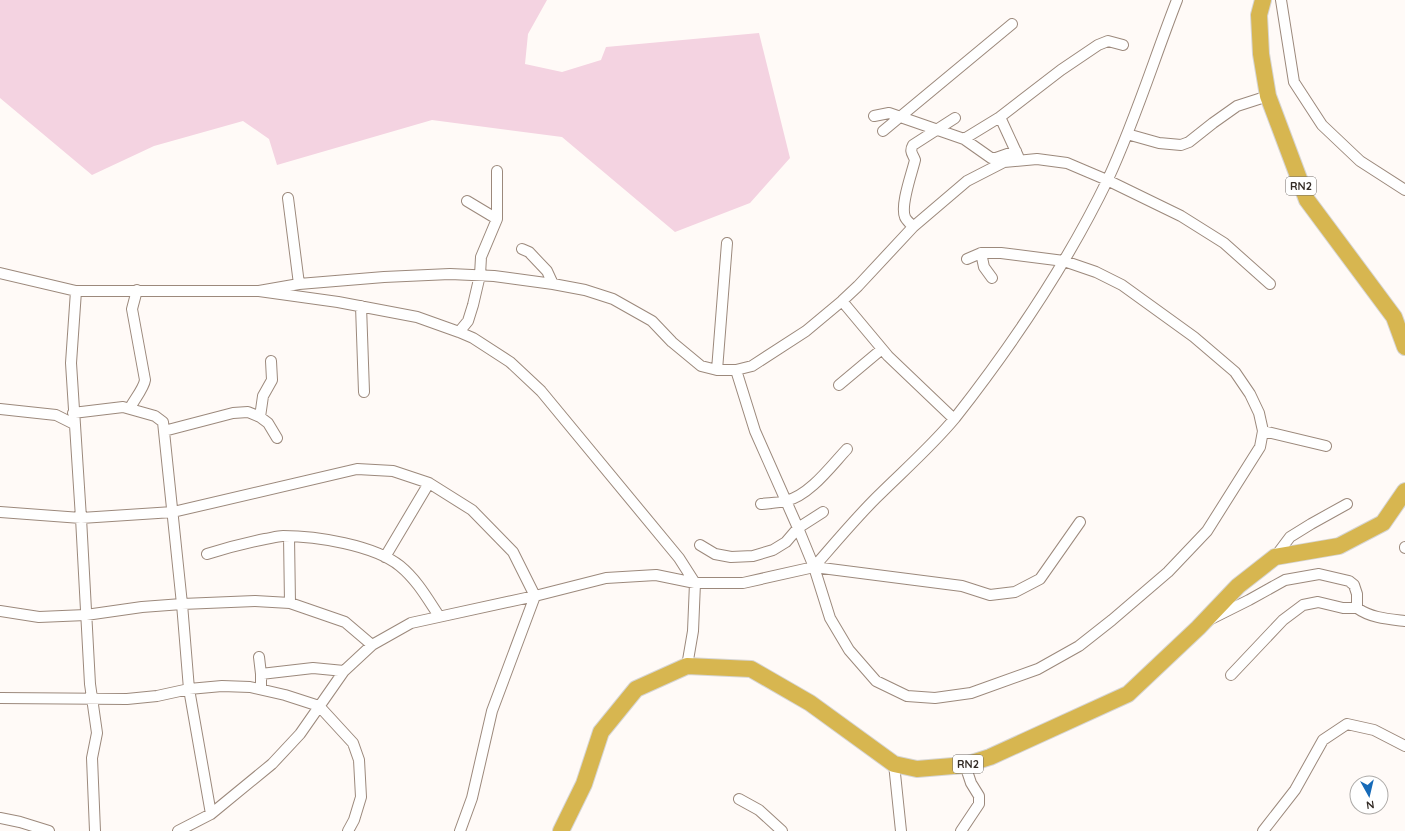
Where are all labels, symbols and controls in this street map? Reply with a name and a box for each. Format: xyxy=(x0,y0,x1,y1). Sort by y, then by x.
road number: RN2 xyxy=(1286,177,1316,195)
road number: RN2 xyxy=(953,755,983,773)
north arrow xyxy=(1349,775,1389,815)
text: N xyxy=(1365,797,1375,812)

